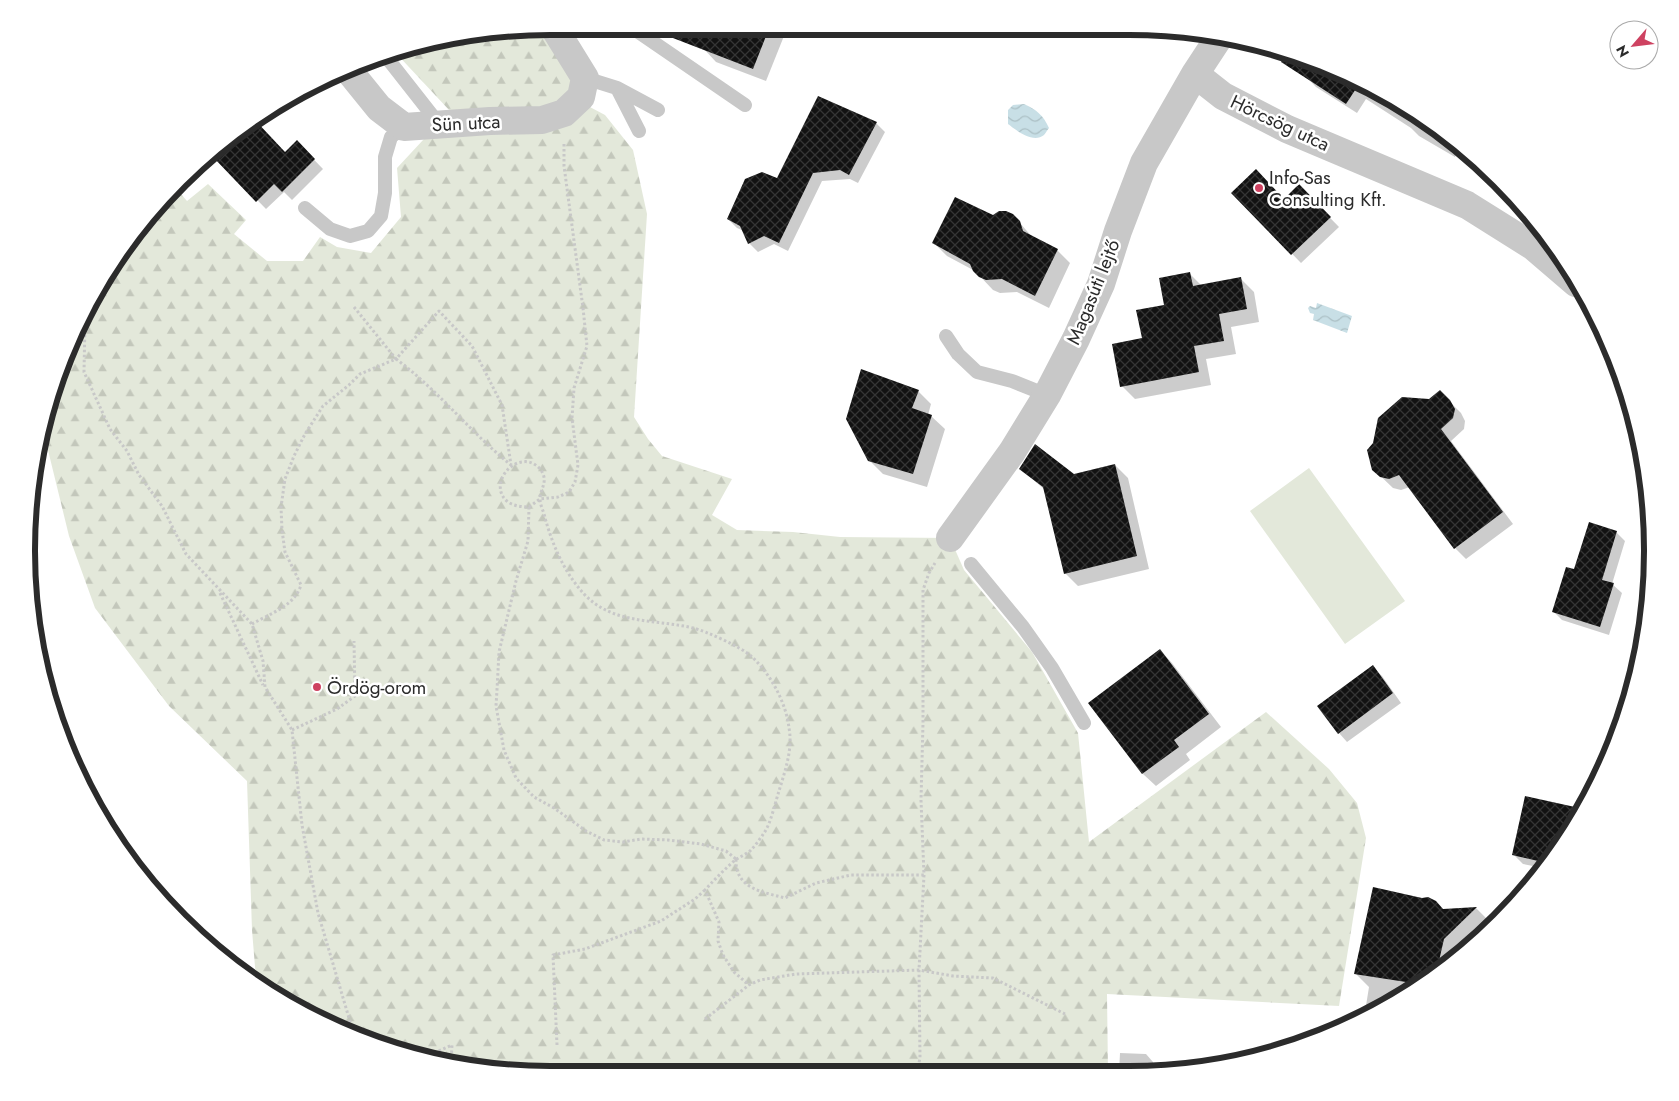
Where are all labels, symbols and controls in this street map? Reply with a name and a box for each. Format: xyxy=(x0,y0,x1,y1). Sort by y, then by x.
north arrow xyxy=(1609,20,1659,70)
text: N xyxy=(1611,41,1634,61)
street label: Hörcsög utca xyxy=(1226,88,1334,158)
street label: Sün utca xyxy=(431,108,501,138)
place label: Info-Sas Consulting Kft. xyxy=(1269,164,1387,213)
marker: Info-Sas Consulting Kft. xyxy=(1253,182,1265,194)
street label: Magasúti lejtő xyxy=(1060,235,1126,349)
place label: Ördög-orom xyxy=(327,674,426,701)
marker: Ördög-orom xyxy=(311,681,323,693)

